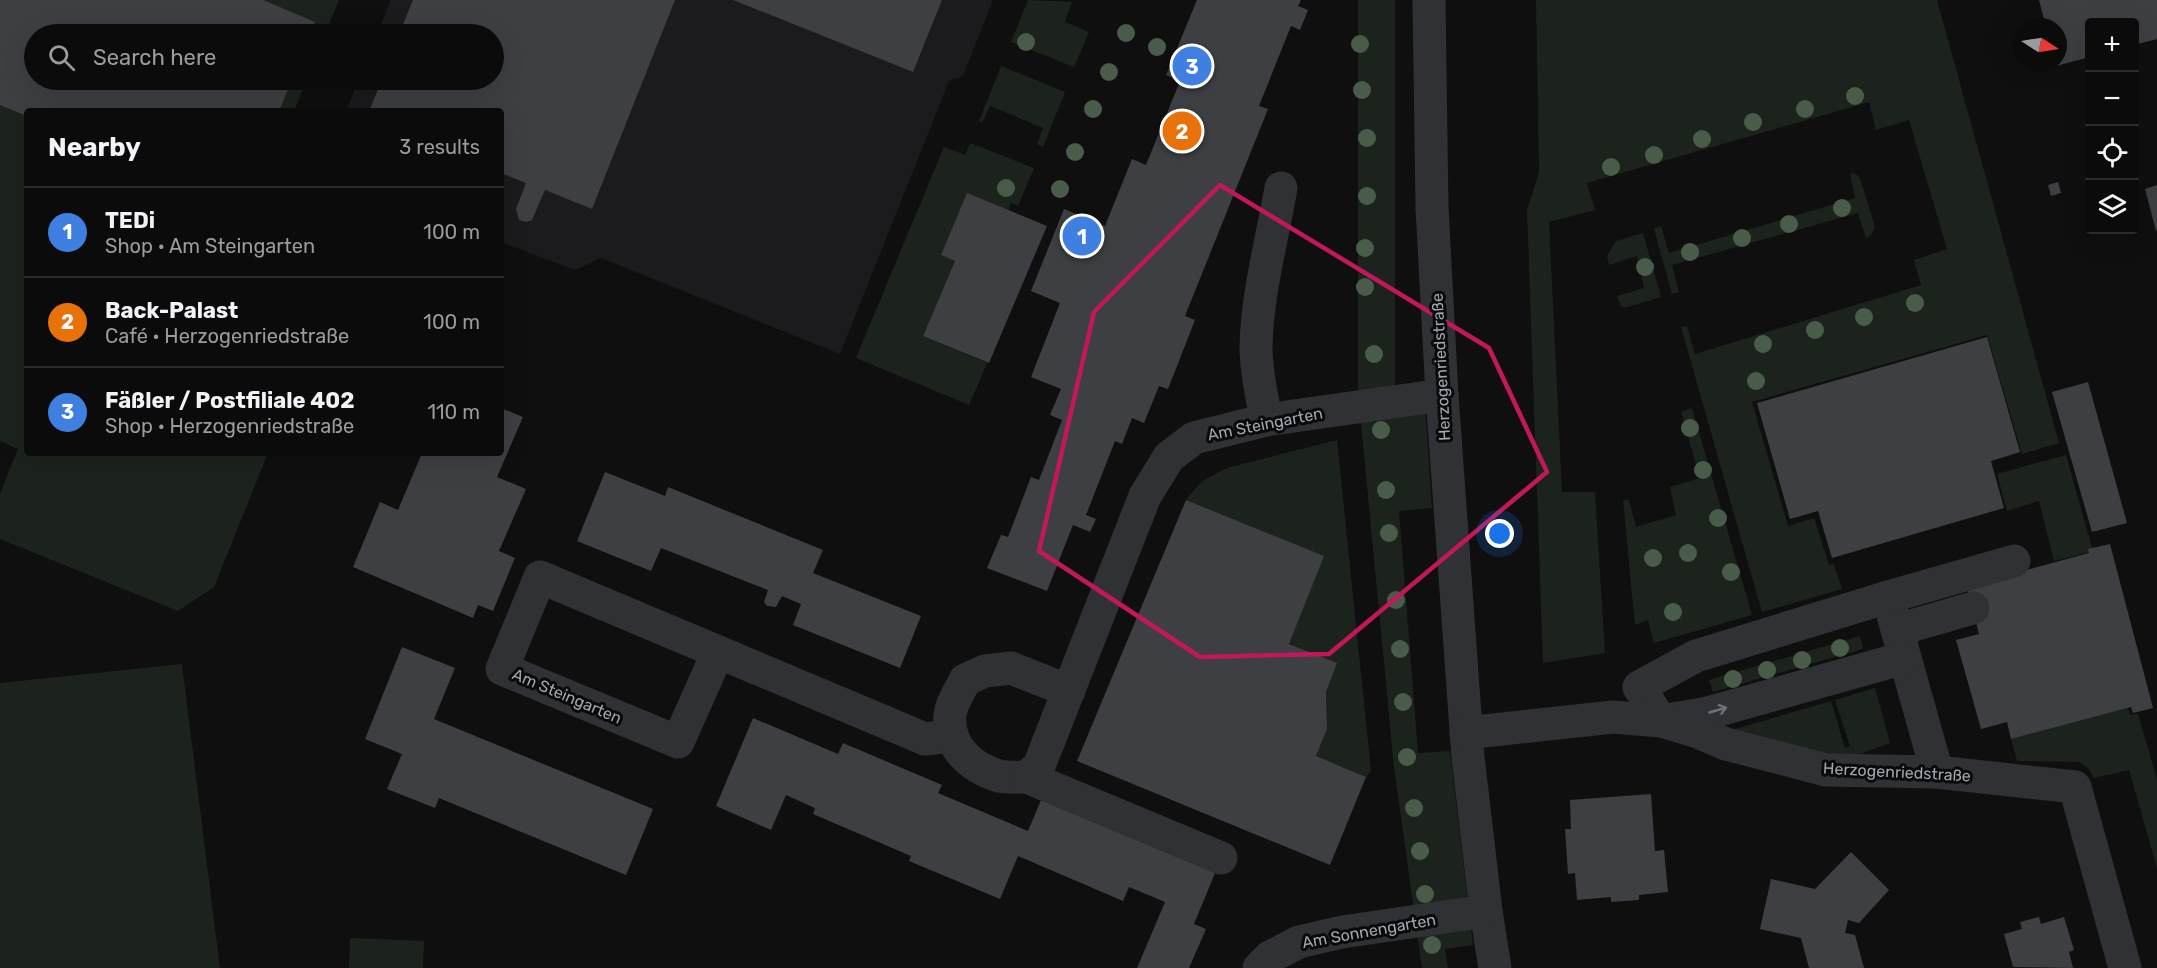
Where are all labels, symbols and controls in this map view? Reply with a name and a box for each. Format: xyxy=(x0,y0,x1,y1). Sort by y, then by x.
north arrow xyxy=(2013,18,2067,72)
map controls xyxy=(2085,18,2139,234)
button: + xyxy=(2085,18,2139,72)
search box xyxy=(24,24,504,90)
icon: search xyxy=(45,41,78,74)
text: Search here xyxy=(93,44,216,71)
pin: 3 xyxy=(1172,44,1212,88)
button: − xyxy=(2085,72,2139,126)
pin: 2 xyxy=(1162,108,1202,154)
button: locate xyxy=(2085,126,2139,180)
text: Nearby xyxy=(48,132,141,163)
text: 3 results xyxy=(399,135,480,159)
button: layers xyxy=(2085,180,2139,234)
text: TEDi xyxy=(105,207,155,234)
pin: 1 xyxy=(1062,214,1102,258)
text: 1 xyxy=(63,220,72,244)
text: 100 m xyxy=(423,220,480,244)
text: Shop · Am Steingarten xyxy=(105,234,315,258)
street label: Herzogenriedstraße xyxy=(1428,293,1454,441)
text: Back-Palast xyxy=(105,297,238,324)
text: 2 xyxy=(61,310,74,334)
text: 100 m xyxy=(423,310,480,334)
text: Café · Herzogenriedstraße xyxy=(105,324,349,348)
text: Fäßler / Postfiliale 402 xyxy=(105,387,355,414)
text: 3 xyxy=(61,400,74,424)
text: 110 m xyxy=(428,400,480,424)
street label: Am Steingarten xyxy=(1206,404,1324,444)
text: Shop · Herzogenriedstraße xyxy=(105,414,354,438)
your location xyxy=(1485,519,1514,548)
street label: Am Steingarten xyxy=(509,664,625,728)
one-way arrow xyxy=(1708,704,1727,715)
street label: Herzogenriedstraße xyxy=(1823,759,1971,785)
street label: Am Sonnengarten xyxy=(1301,910,1437,952)

